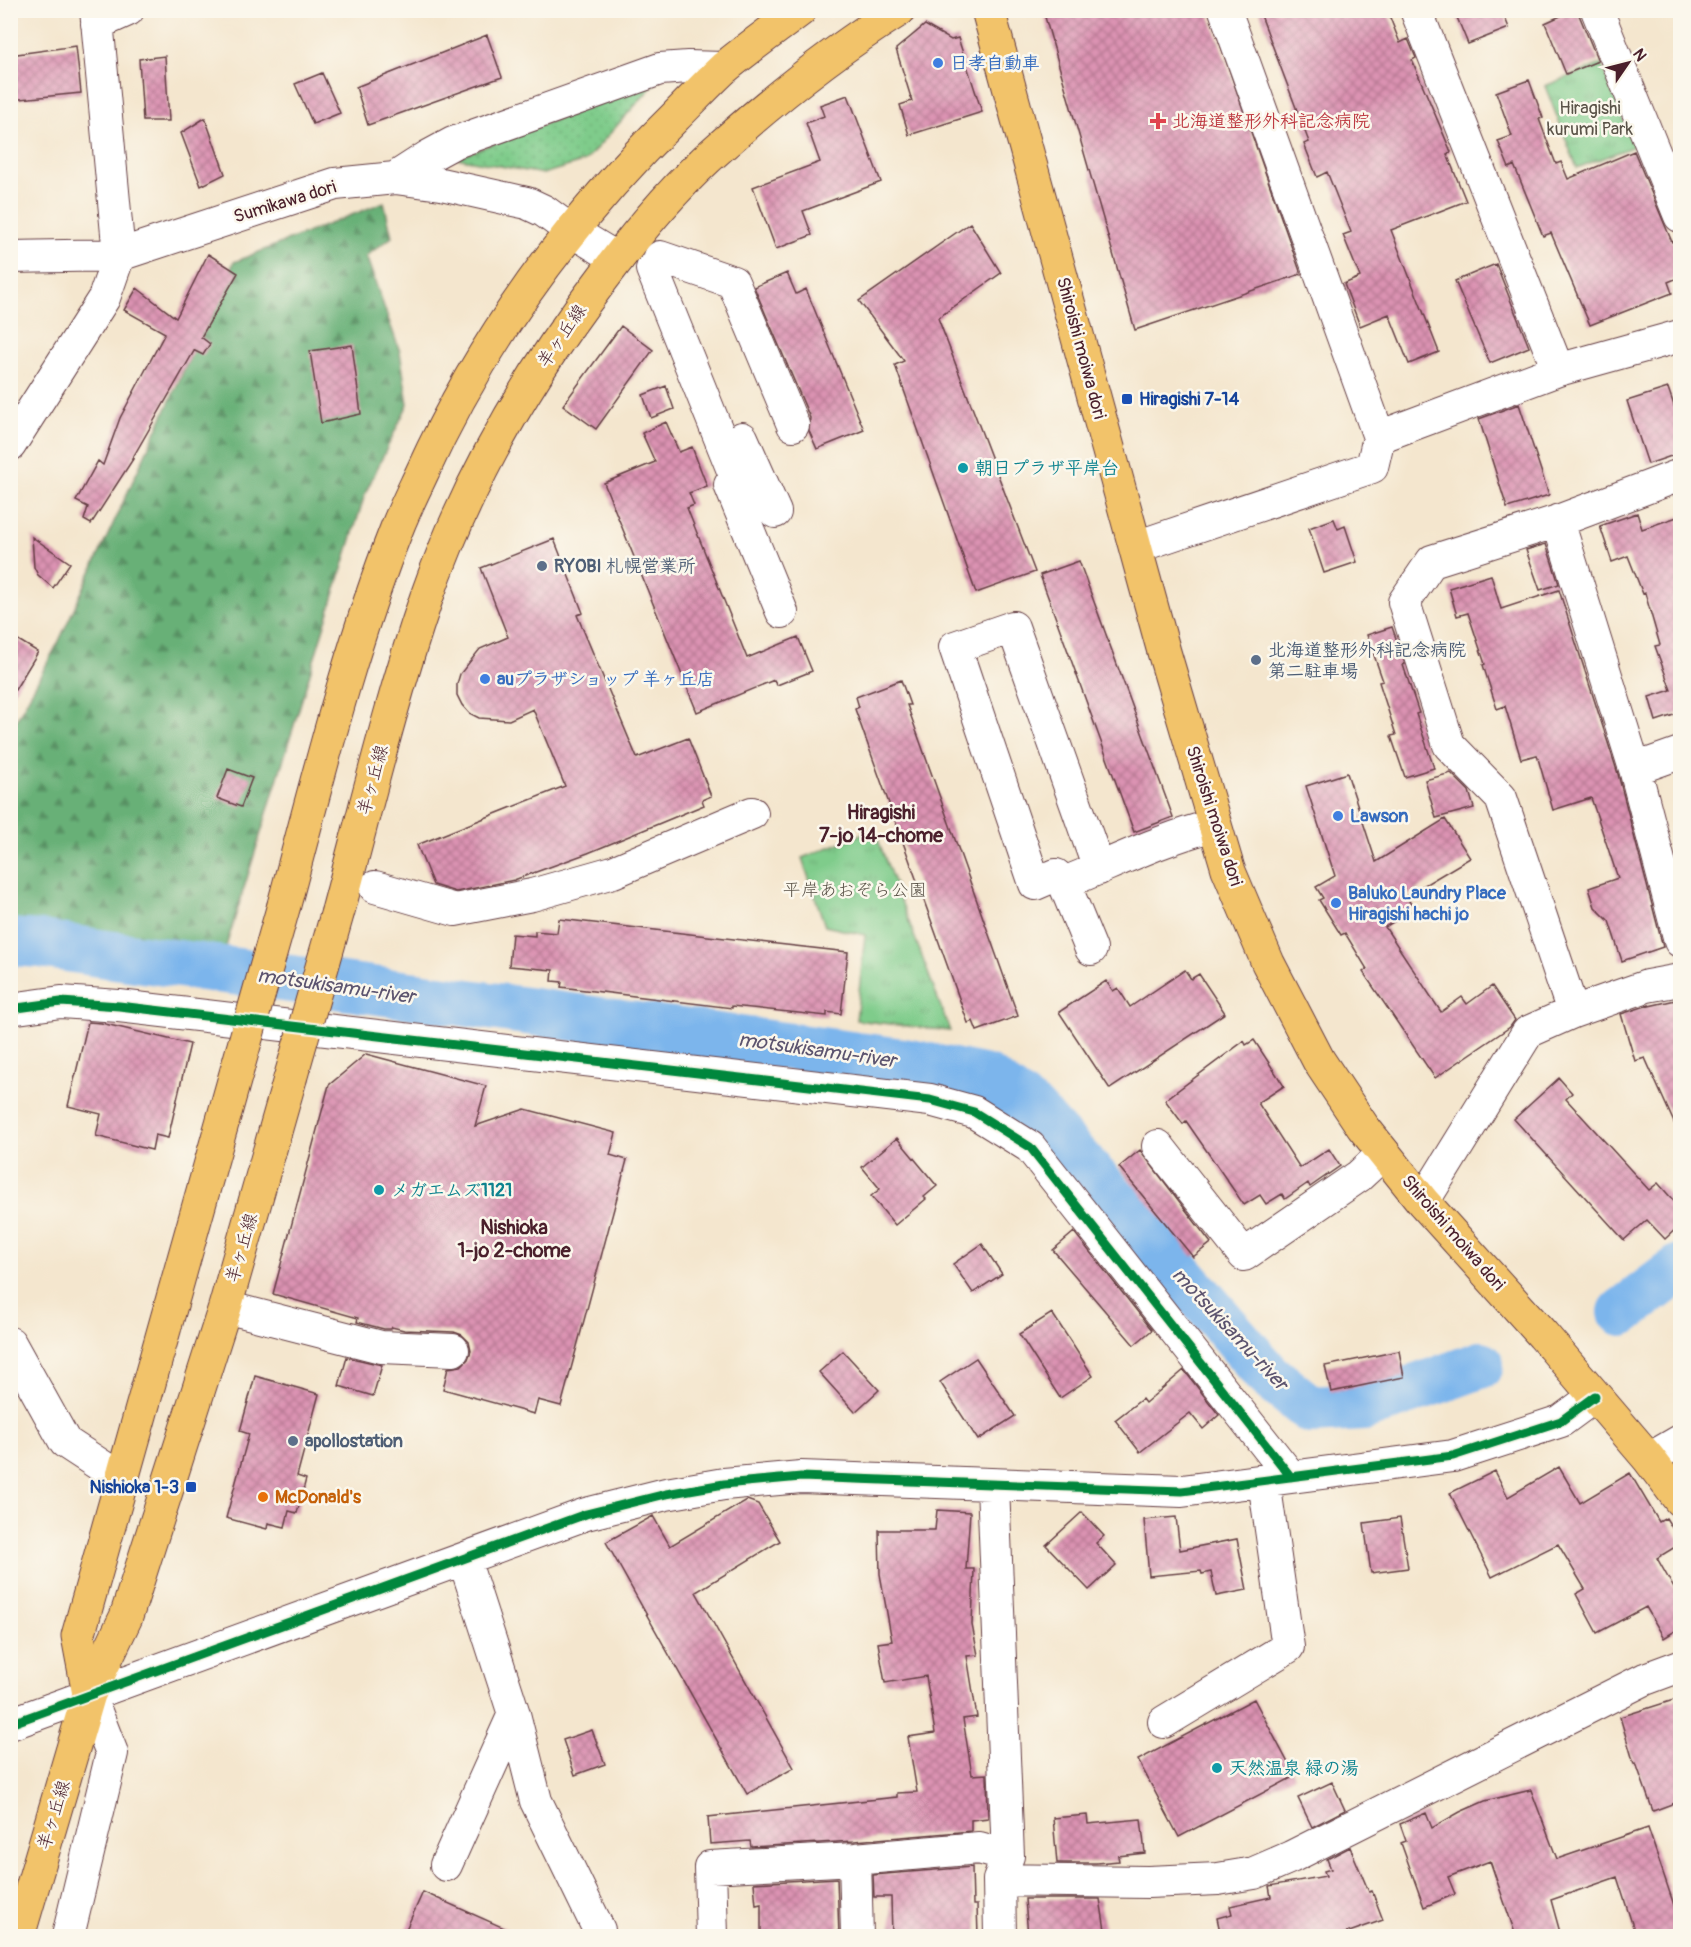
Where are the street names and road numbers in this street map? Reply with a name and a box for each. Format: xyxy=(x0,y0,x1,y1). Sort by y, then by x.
street label: Sumikawa dori xyxy=(231,175,339,229)
street label: Shiroishi moiwa dori xyxy=(1051,274,1111,422)
street label: 羊ヶ丘線 xyxy=(532,300,592,372)
street label: 羊ヶ丘線 xyxy=(353,742,393,818)
street label: Shiroishi moiwa dori xyxy=(1180,743,1248,889)
street label: Shiroishi moiwa dori xyxy=(1396,1170,1510,1296)
street label: 羊ヶ丘線 xyxy=(221,1210,263,1286)
street label: 羊ヶ丘線 xyxy=(32,1777,76,1853)

